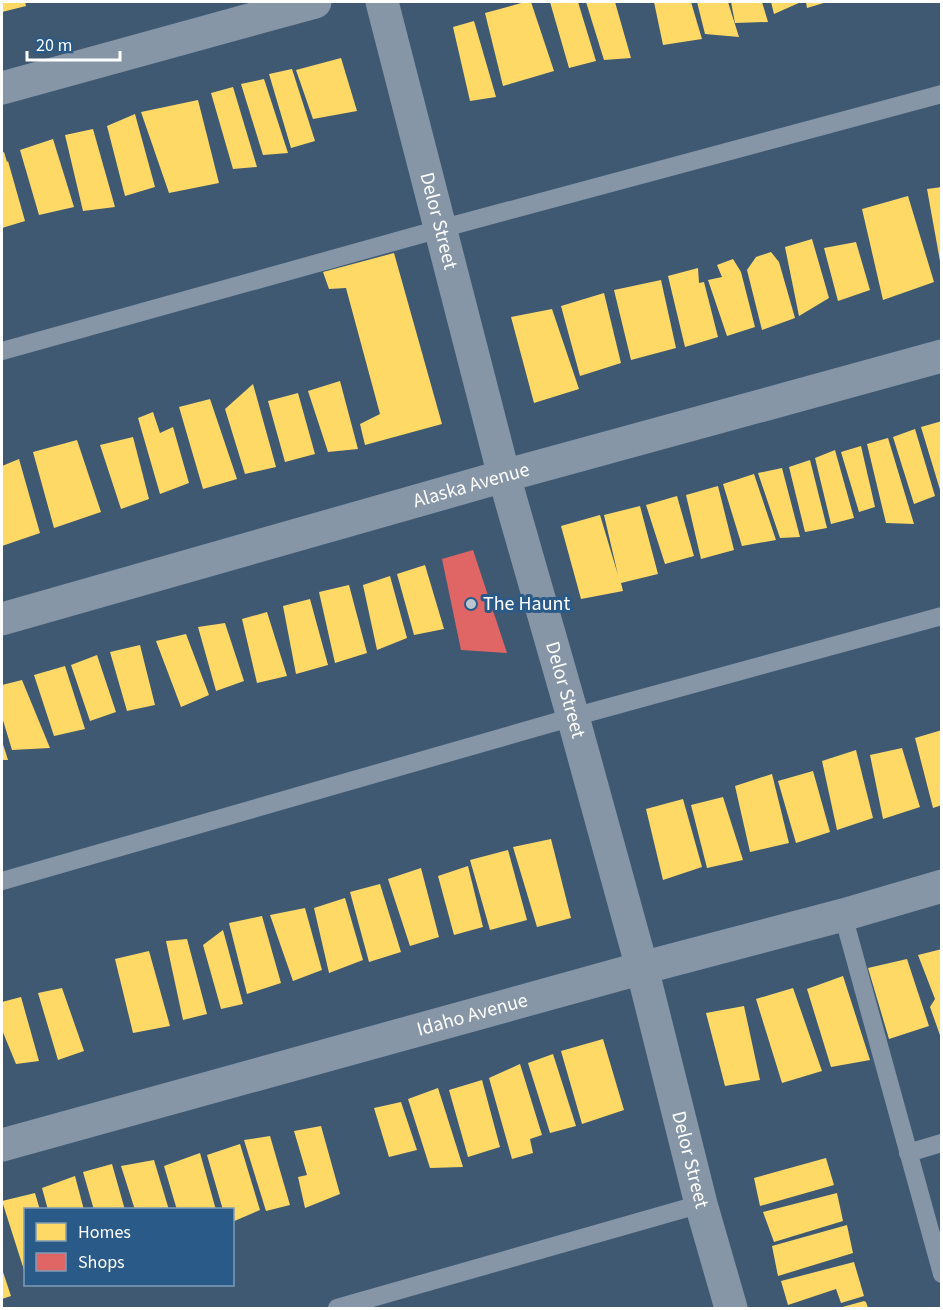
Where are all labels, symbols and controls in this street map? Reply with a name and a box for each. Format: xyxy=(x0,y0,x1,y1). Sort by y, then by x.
scale bar xyxy=(27,24,120,62)
text: 20 m xyxy=(36,33,72,58)
street label: Delor Street xyxy=(412,169,464,273)
street label: Alaska Avenue xyxy=(410,456,533,515)
place label: The Haunt xyxy=(483,590,570,618)
marker: The Haunt xyxy=(464,597,478,611)
street label: Delor Street xyxy=(538,638,592,742)
street label: Idaho Avenue xyxy=(414,986,531,1044)
street label: Delor Street xyxy=(664,1108,716,1212)
legend xyxy=(24,1208,234,1286)
text: Homes xyxy=(78,1220,131,1245)
text: Shops xyxy=(78,1250,125,1275)

